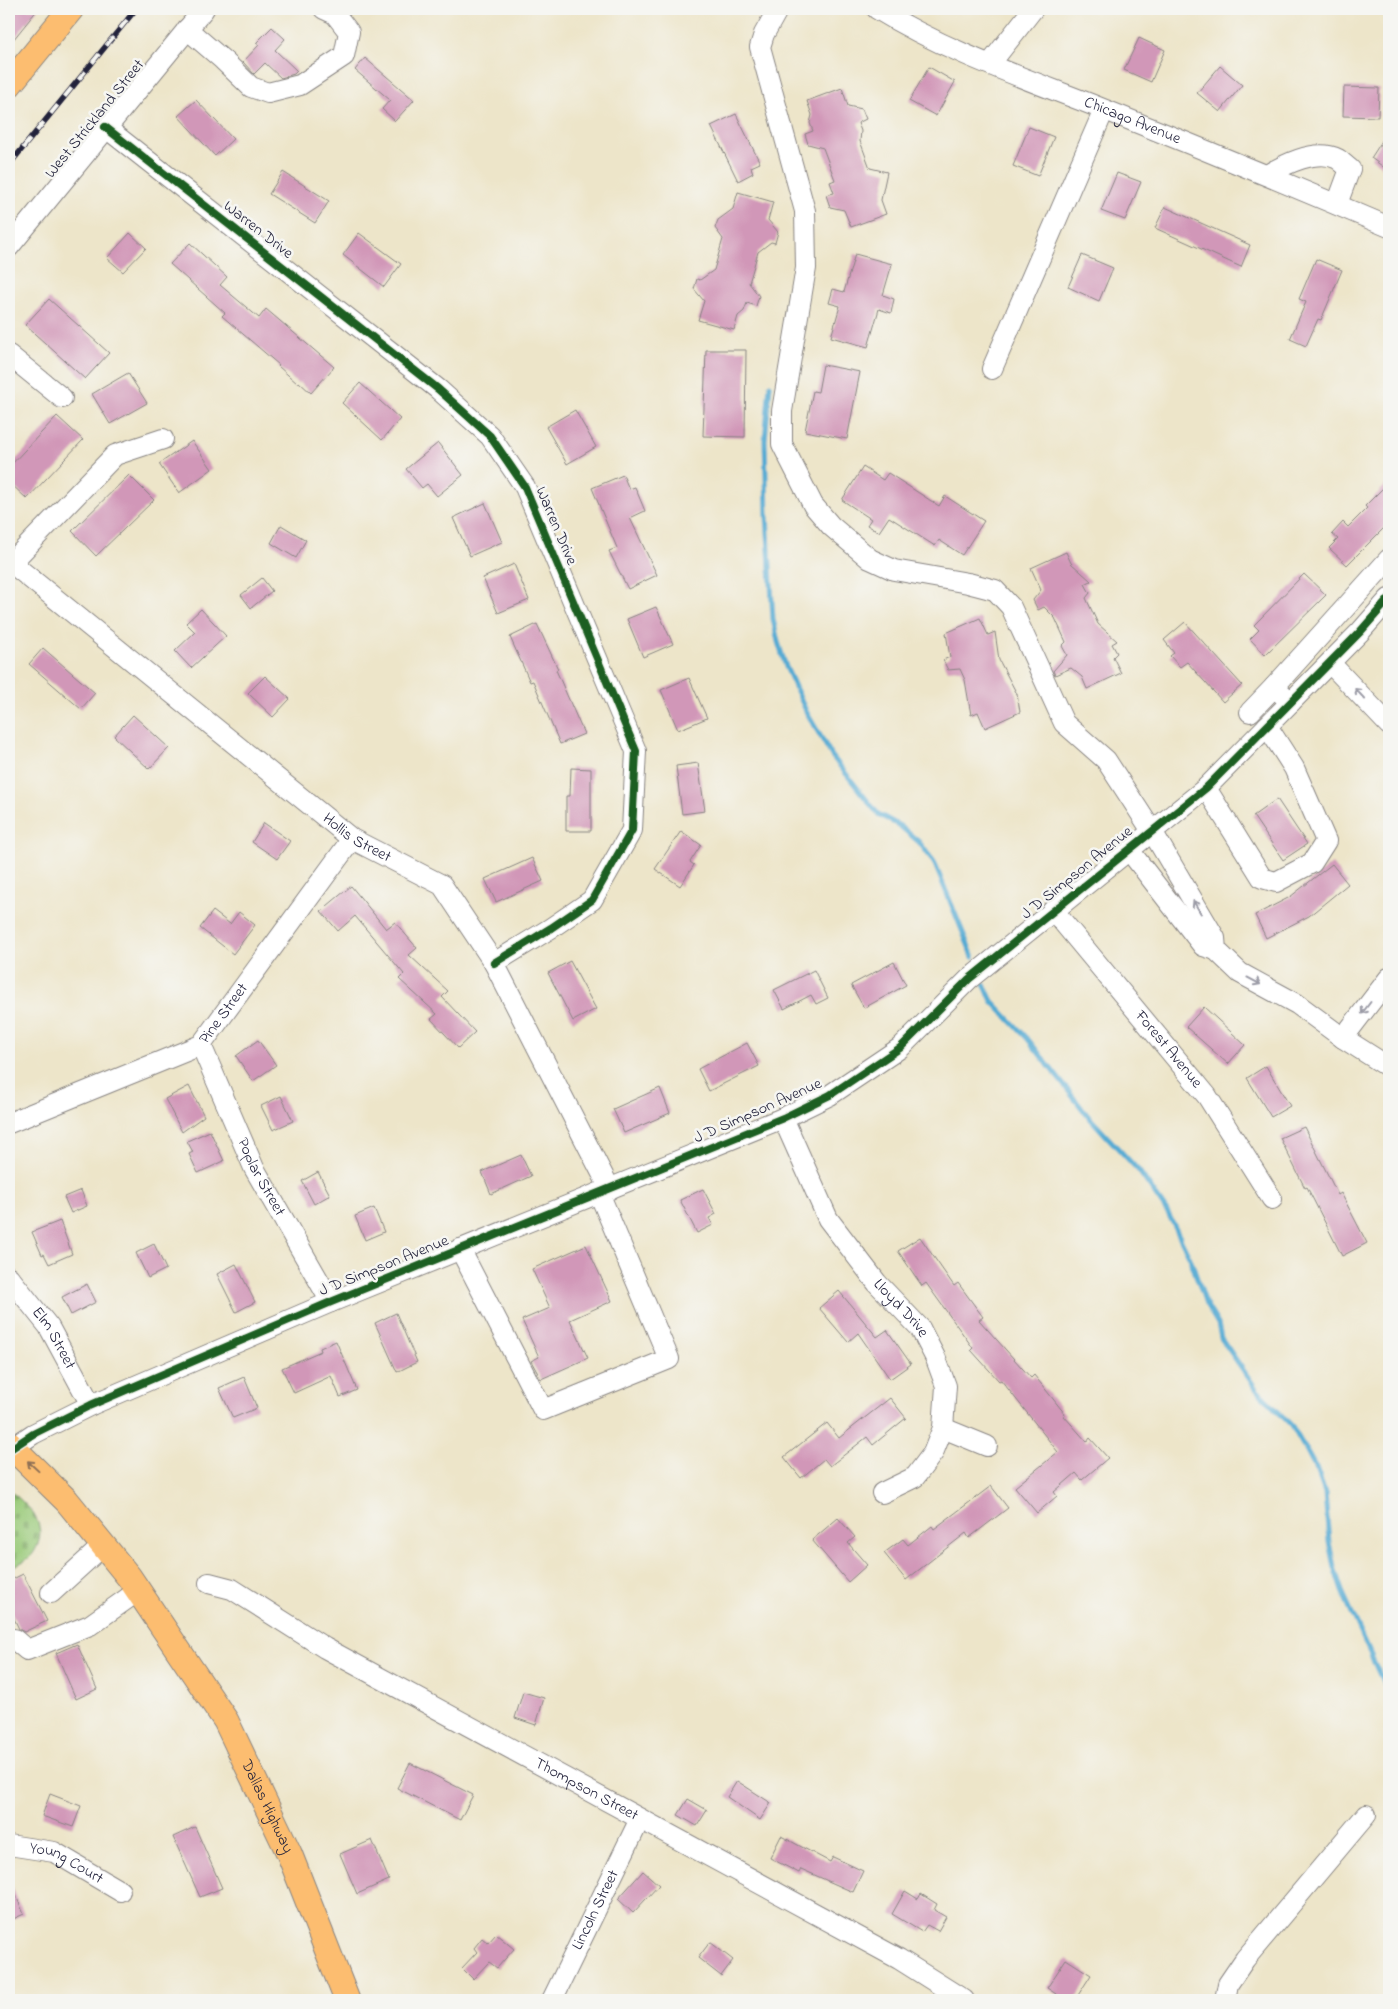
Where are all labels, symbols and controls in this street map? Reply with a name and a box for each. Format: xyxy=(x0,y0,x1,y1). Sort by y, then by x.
street label: West Strickland Street xyxy=(39,54,151,184)
street label: Chicago Avenue xyxy=(1080,91,1185,151)
street label: Warren Drive xyxy=(218,195,299,266)
street label: Warren Drive xyxy=(529,483,584,570)
one-way arrow xyxy=(1354,688,1366,700)
street label: Hollis Street xyxy=(317,807,396,869)
street label: J D Simpson Avenue xyxy=(1016,820,1139,926)
one-way arrow xyxy=(1191,900,1201,914)
one-way arrow xyxy=(1246,976,1261,986)
street label: Pine Street xyxy=(193,978,255,1049)
one-way arrow xyxy=(1361,1001,1372,1014)
street label: Forest Avenue xyxy=(1128,1004,1208,1094)
street label: J D Simpson Avenue xyxy=(690,1072,827,1150)
street label: Poplar Street xyxy=(230,1134,292,1221)
street label: J D Simpson Avenue xyxy=(316,1229,453,1303)
street label: Lloyd Drive xyxy=(867,1274,935,1342)
street label: Elm Street xyxy=(25,1302,82,1374)
one-way arrow xyxy=(26,1460,39,1472)
street label: Thompson Street xyxy=(530,1752,643,1828)
street label: Dallas Highway xyxy=(234,1755,300,1858)
street label: Young Court xyxy=(28,1836,108,1891)
street label: Lincoln Street xyxy=(566,1865,626,1954)

